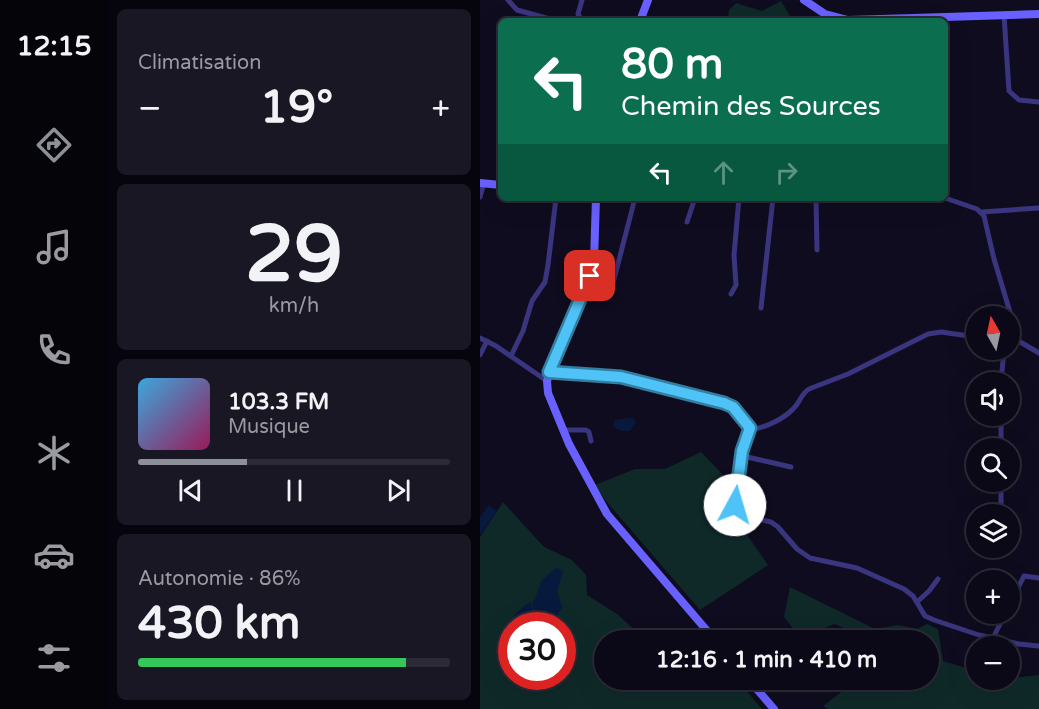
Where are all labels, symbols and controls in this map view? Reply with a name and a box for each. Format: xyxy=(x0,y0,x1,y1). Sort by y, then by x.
text: 12:15 xyxy=(17,30,91,63)
text: 80 m xyxy=(621,39,723,90)
icon: left xyxy=(522,42,600,120)
text: Climatisation xyxy=(138,51,261,75)
text: 19° xyxy=(260,81,333,135)
text: − xyxy=(138,89,162,128)
text: + xyxy=(431,89,450,128)
text: Chemin des Sources xyxy=(621,90,881,123)
icon: directions xyxy=(33,124,75,166)
icon: left xyxy=(644,156,677,189)
icon: ahead xyxy=(707,156,740,189)
icon: right xyxy=(770,156,803,189)
text: 29 xyxy=(245,208,343,302)
icon: music xyxy=(33,226,75,268)
pin xyxy=(564,250,615,301)
icon: arrive xyxy=(573,259,606,292)
text: km/h xyxy=(269,294,319,318)
north arrow xyxy=(966,306,1020,360)
map controls xyxy=(966,306,1020,690)
icon: phone xyxy=(33,329,75,371)
button: sound xyxy=(966,372,1020,426)
text: 103.3 FM xyxy=(228,389,329,415)
text: Musique xyxy=(228,415,310,439)
icon: climate xyxy=(33,432,75,474)
button: search xyxy=(966,438,1020,492)
position arrow xyxy=(703,473,767,537)
icon: previous xyxy=(174,474,207,507)
icon: pause xyxy=(278,474,311,507)
icon: next xyxy=(382,474,415,507)
button: layers xyxy=(966,504,1020,558)
icon: car xyxy=(33,534,75,576)
text: Autonomie · 86% xyxy=(138,567,300,591)
button: + xyxy=(966,570,1020,624)
text: 430 km xyxy=(138,597,300,651)
speed limit sign: 30 xyxy=(498,612,576,690)
button: − xyxy=(966,636,1020,690)
icon: filters xyxy=(33,637,75,679)
text: 12:16 · 1 min · 410 m xyxy=(656,647,877,673)

